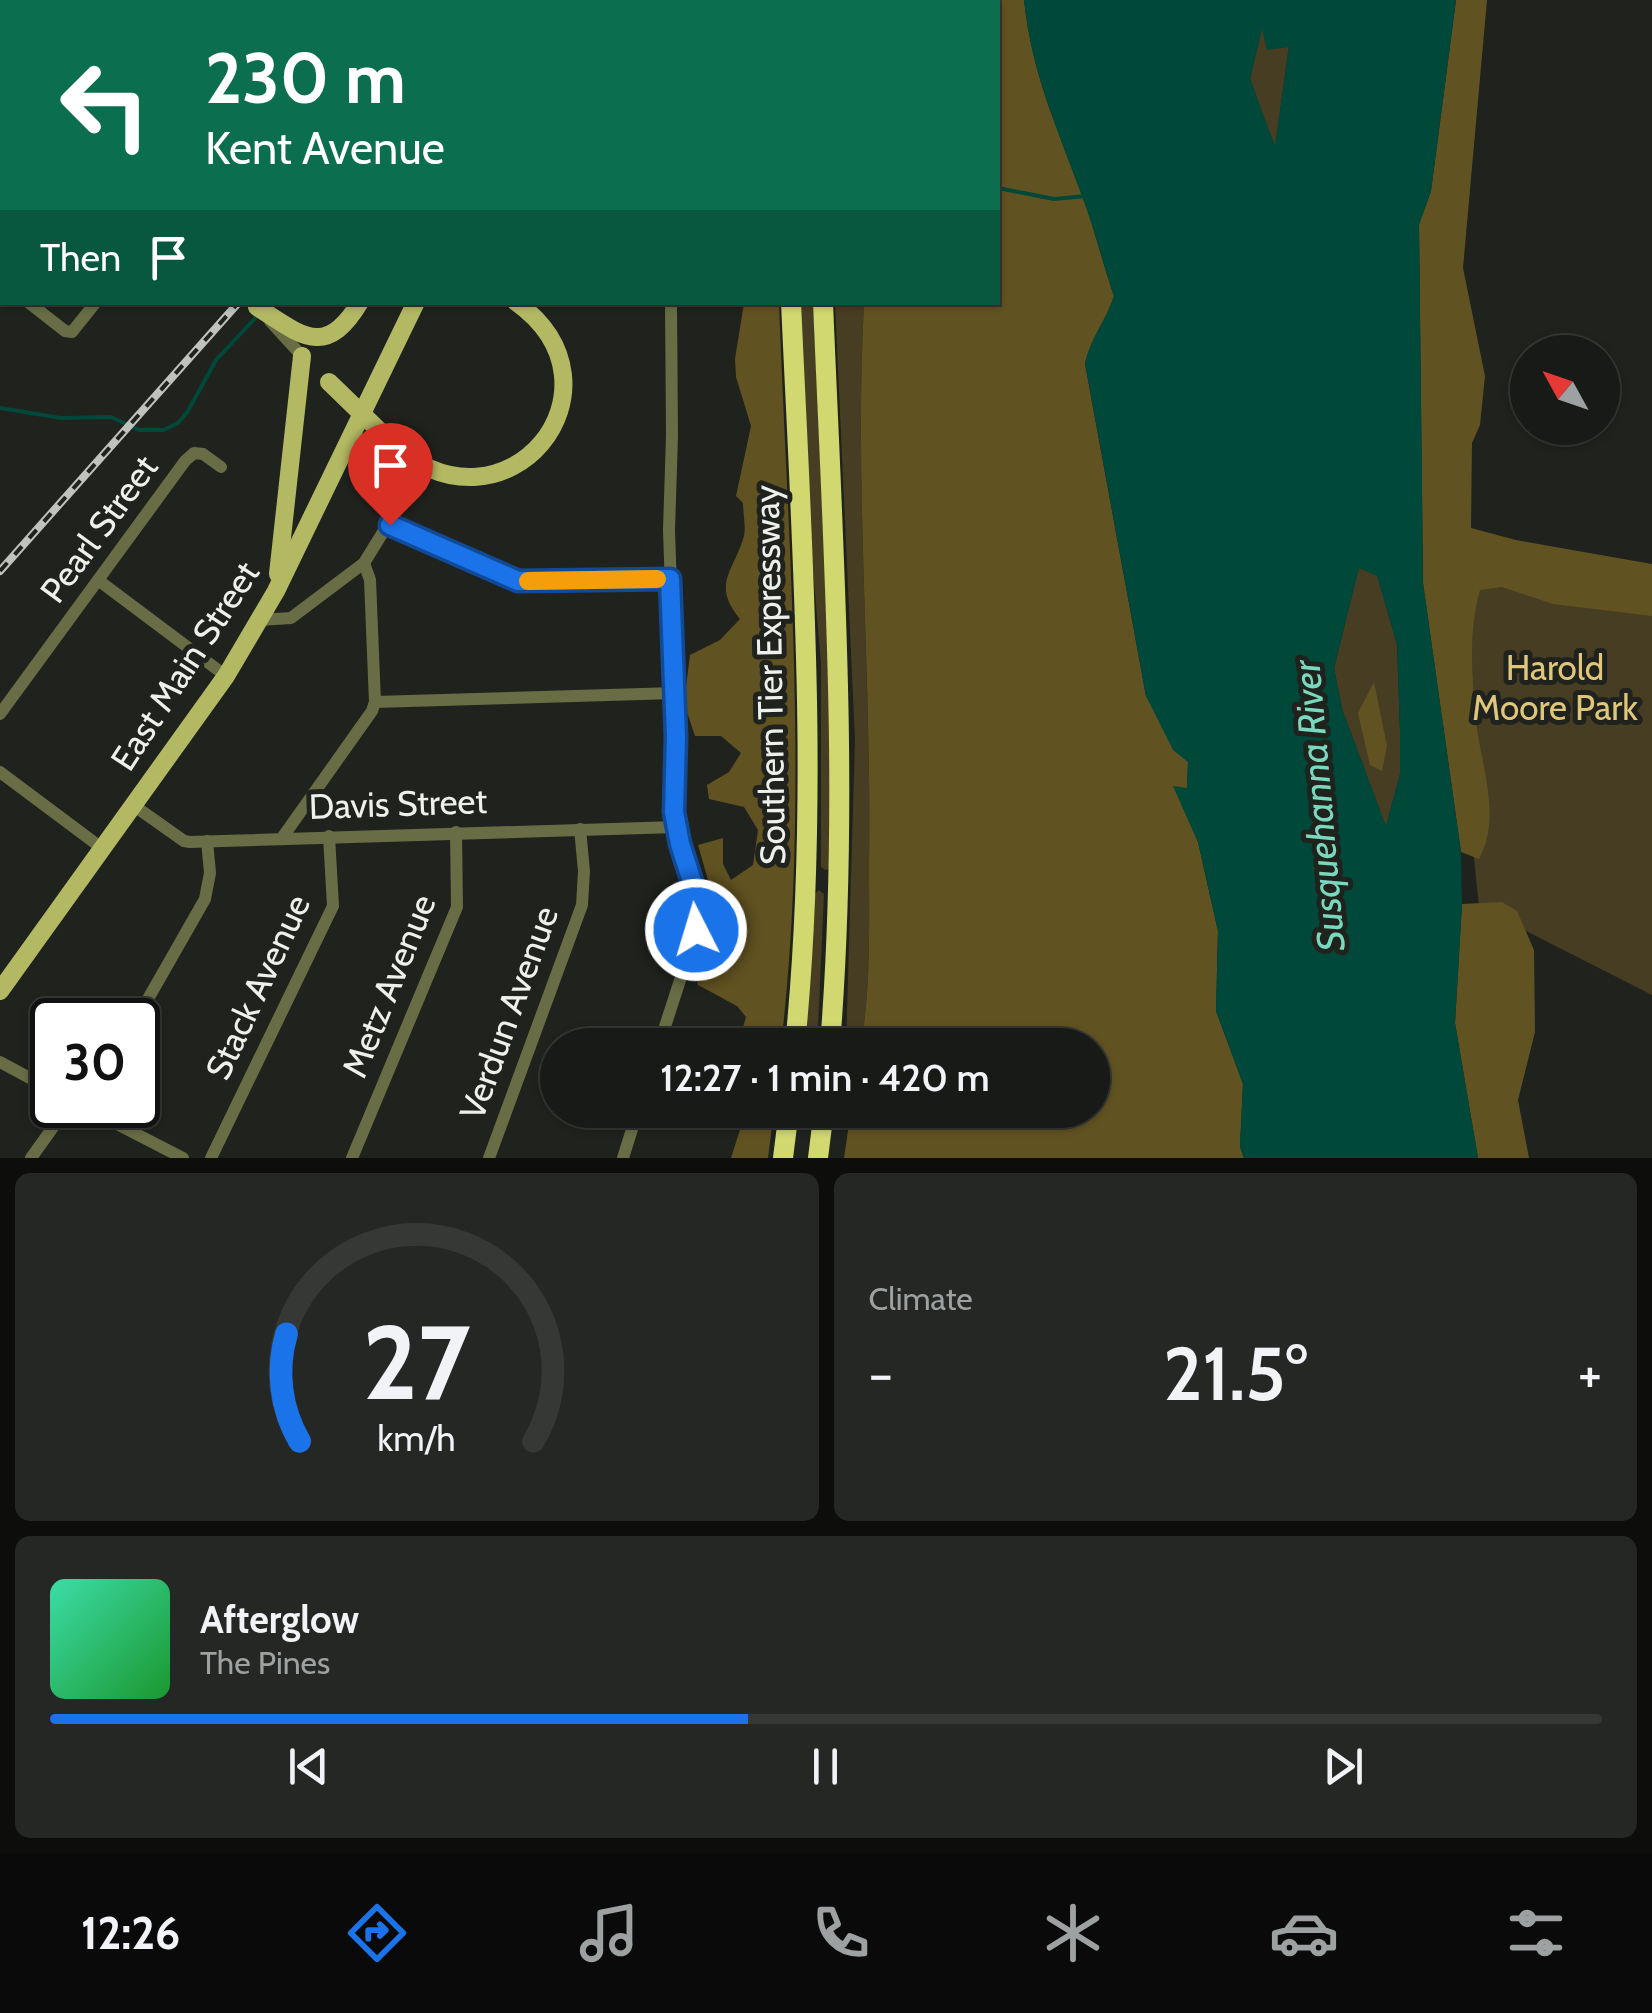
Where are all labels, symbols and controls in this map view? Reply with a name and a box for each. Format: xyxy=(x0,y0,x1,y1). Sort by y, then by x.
text: 230 m xyxy=(205,35,406,121)
icon: left xyxy=(40,40,170,170)
text: Kent Avenue xyxy=(205,121,445,175)
icon: arrive xyxy=(141,230,196,285)
text: Then xyxy=(40,234,121,281)
north arrow xyxy=(1510,335,1620,445)
map controls xyxy=(1510,335,1620,445)
pin xyxy=(348,423,433,526)
icon: arrive xyxy=(363,438,418,493)
street label: Pearl Street xyxy=(31,447,166,611)
street label: Southern Tier Expressway xyxy=(745,484,794,865)
street label: East Main Street xyxy=(101,553,268,778)
park label: Harold Moore Park xyxy=(1472,646,1638,729)
water label: Susquehanna River xyxy=(1282,657,1355,953)
street label: Davis Street xyxy=(308,779,488,828)
position arrow xyxy=(644,878,748,982)
street label: Stack Avenue xyxy=(196,888,319,1086)
street label: Metz Avenue xyxy=(332,888,445,1083)
street label: Verdun Avenue xyxy=(450,900,567,1125)
speed limit sign: 30 xyxy=(30,998,160,1128)
text: 12:27 · 1 min · 420 m xyxy=(660,1054,990,1101)
text: Climate xyxy=(869,1279,973,1318)
text: 27 xyxy=(363,1299,471,1425)
text: 21.5° xyxy=(1163,1328,1307,1419)
text: − xyxy=(869,1340,893,1407)
text: + xyxy=(1578,1340,1602,1407)
text: km/h xyxy=(378,1417,456,1460)
text: Afterglow xyxy=(200,1596,359,1643)
text: The Pines xyxy=(200,1643,330,1682)
icon: previous xyxy=(281,1739,336,1794)
icon: pause xyxy=(798,1739,853,1794)
icon: next xyxy=(1316,1739,1371,1794)
icon: directions xyxy=(342,1898,412,1968)
icon: music xyxy=(574,1898,644,1968)
icon: phone xyxy=(806,1898,876,1968)
icon: climate xyxy=(1038,1898,1108,1968)
icon: car xyxy=(1269,1898,1339,1968)
icon: filters xyxy=(1501,1898,1571,1968)
text: 12:26 xyxy=(81,1906,180,1960)

